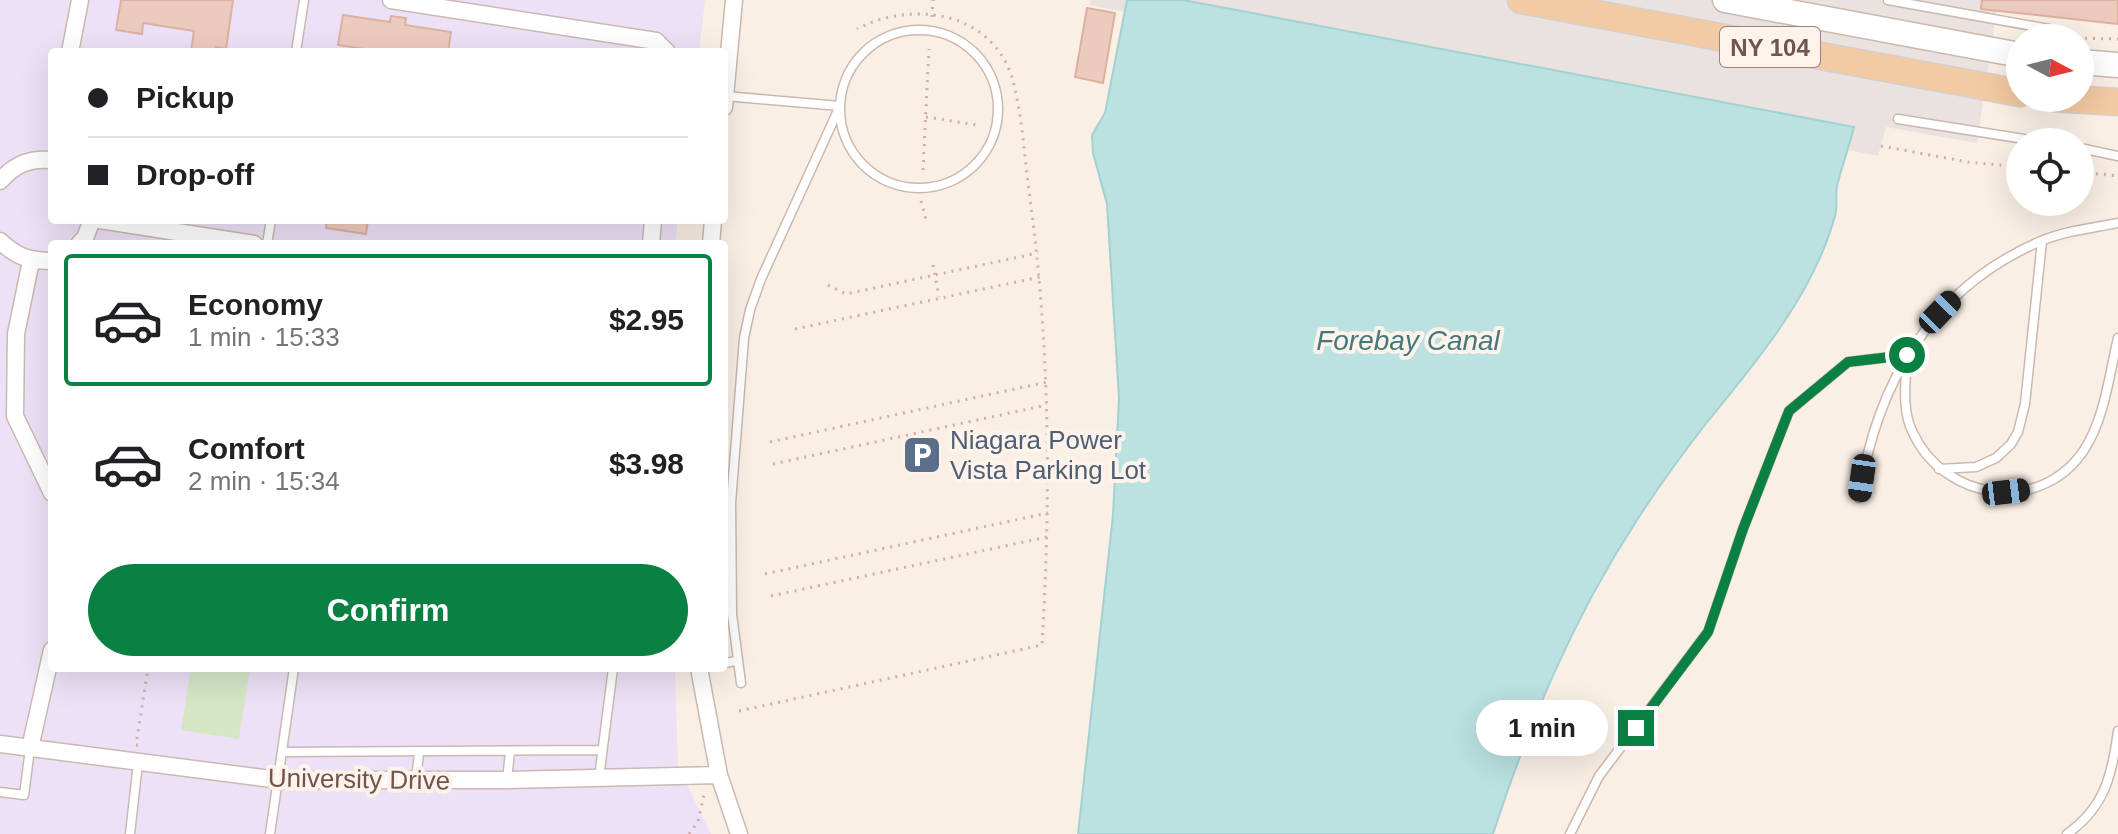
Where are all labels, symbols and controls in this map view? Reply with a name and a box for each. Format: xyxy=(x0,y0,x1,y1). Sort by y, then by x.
north arrow xyxy=(2006,24,2094,112)
map controls xyxy=(2006,24,2094,216)
road number: NY 104 xyxy=(1720,27,1820,67)
text: Pickup xyxy=(136,81,234,114)
button: locate xyxy=(2006,128,2094,216)
text: Drop-off xyxy=(136,158,254,191)
icon: car xyxy=(92,284,164,356)
car xyxy=(1915,286,1965,338)
text: Economy xyxy=(188,288,323,321)
text: $2.95 xyxy=(609,303,684,336)
text: 1 min · 15:33 xyxy=(188,322,340,352)
water label: Forebay Canal xyxy=(1316,325,1501,356)
route start xyxy=(1889,337,1925,373)
place label: Niagara Power Vista Parking Lot xyxy=(950,425,1147,485)
icon: car xyxy=(92,428,164,500)
text: Comfort xyxy=(188,432,305,465)
parking icon: Niagara Power Vista Parking Lot xyxy=(901,434,943,476)
text: $3.98 xyxy=(609,447,684,480)
car xyxy=(1847,453,1877,503)
text: 2 min · 15:34 xyxy=(188,466,340,496)
car xyxy=(1981,477,2031,507)
button: Confirm xyxy=(88,564,688,656)
callout: 1 min xyxy=(1476,700,1608,756)
route end xyxy=(1618,710,1654,746)
text: 1 min xyxy=(1508,713,1576,743)
street label: University Drive xyxy=(268,762,450,796)

